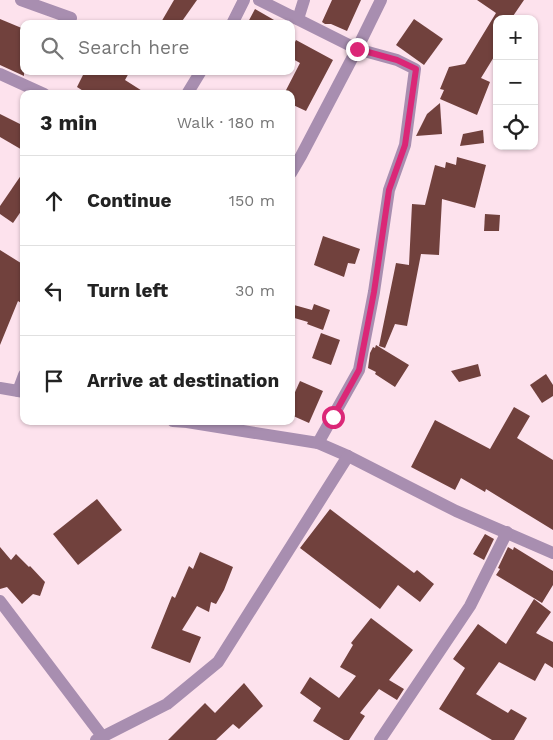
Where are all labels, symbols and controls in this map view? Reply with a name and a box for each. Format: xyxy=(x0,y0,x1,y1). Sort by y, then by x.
map controls xyxy=(493,15,538,150)
button: + xyxy=(493,15,538,60)
search box xyxy=(20,20,295,75)
icon: search xyxy=(38,34,66,62)
text: Search here xyxy=(78,36,189,59)
route end xyxy=(346,38,369,61)
button: − xyxy=(493,60,538,105)
button: locate xyxy=(493,105,538,150)
text: 3 min xyxy=(40,110,97,135)
text: Walk · 180 m xyxy=(177,113,275,132)
icon: ahead xyxy=(40,187,68,215)
text: Continue xyxy=(87,189,171,212)
text: 150 m xyxy=(229,191,275,210)
icon: left xyxy=(40,277,68,305)
text: Turn left xyxy=(87,279,168,302)
text: 30 m xyxy=(235,281,275,300)
icon: arrive xyxy=(40,367,68,395)
text: Arrive at destination xyxy=(87,369,279,392)
route start xyxy=(322,406,345,429)

